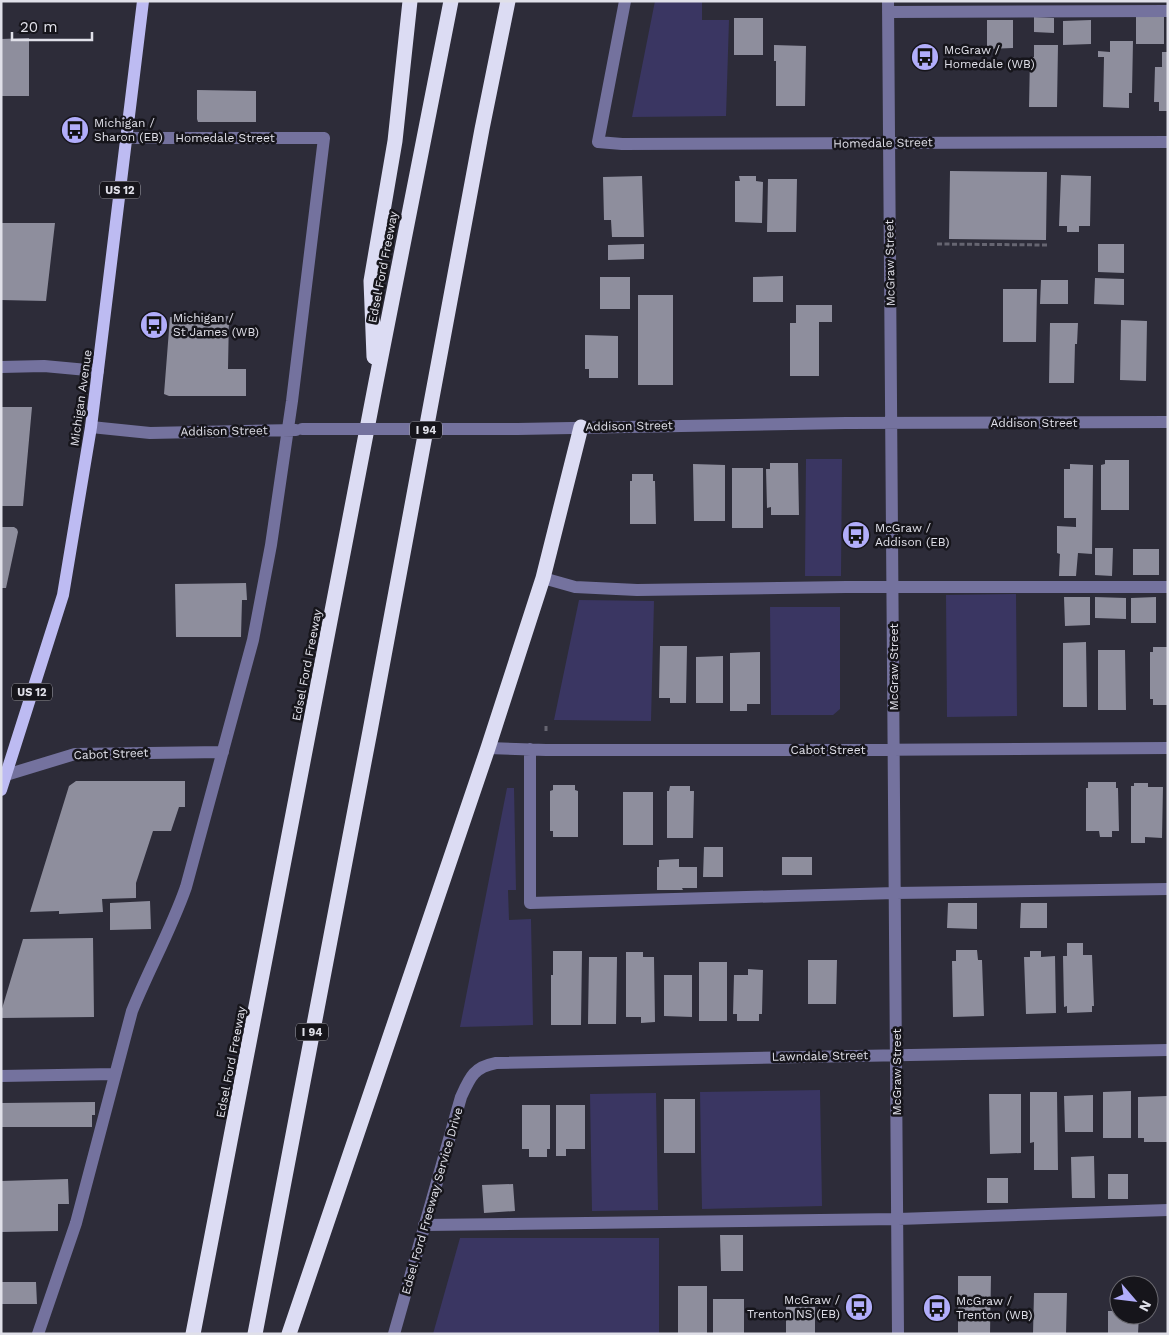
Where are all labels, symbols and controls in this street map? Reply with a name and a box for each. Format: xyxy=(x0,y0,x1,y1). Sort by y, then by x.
scale bar xyxy=(12,10,92,42)
text: 20 m xyxy=(20,18,58,36)
bus stop icon: McGraw / Homedale (WB) xyxy=(910,42,940,72)
place label: McGraw / Homedale (WB) xyxy=(944,43,1035,71)
bus stop icon: Michigan / Sharon (EB) xyxy=(60,115,90,145)
place label: Michigan / Sharon (EB) xyxy=(94,116,163,144)
street label: Homedale Street xyxy=(175,131,275,145)
street label: Homedale Street xyxy=(833,135,933,151)
road number: US 12 xyxy=(100,182,140,198)
street label: Edsel Ford Freeway xyxy=(365,209,401,324)
street label: McGraw Street xyxy=(882,219,898,307)
bus stop icon: Michigan / St James (WB) xyxy=(139,310,169,340)
place label: Michigan / St James (WB) xyxy=(173,311,259,339)
street label: Michigan Avenue xyxy=(67,349,95,447)
street label: Addison Street xyxy=(990,416,1078,430)
street label: Addison Street xyxy=(585,418,673,434)
road number: I 94 xyxy=(410,422,442,438)
street label: Addison Street xyxy=(180,423,268,439)
bus stop icon: McGraw / Addison (EB) xyxy=(841,520,871,550)
place label: McGraw / Addison (EB) xyxy=(875,521,949,549)
street label: Edsel Ford Freeway xyxy=(289,607,325,722)
street label: McGraw Street xyxy=(887,624,901,710)
road number: US 12 xyxy=(12,684,52,700)
street label: Cabot Street xyxy=(791,743,865,757)
street label: Cabot Street xyxy=(73,746,149,762)
street label: Edsel Ford Freeway xyxy=(213,1004,249,1119)
road number: I 94 xyxy=(296,1024,328,1040)
street label: McGraw Street xyxy=(890,1029,904,1115)
street label: Lawndale Street xyxy=(772,1048,868,1064)
street label: Edsel Ford Freeway Service Drive xyxy=(399,1106,465,1296)
north arrow xyxy=(1109,1275,1159,1325)
bus stop icon: McGraw / Trenton NS (EB) xyxy=(844,1292,874,1322)
place label: McGraw / Trenton NS (EB) xyxy=(747,1293,840,1321)
bus stop icon: McGraw / Trenton (WB) xyxy=(922,1293,952,1323)
place label: McGraw / Trenton (WB) xyxy=(956,1294,1033,1322)
text: N xyxy=(1136,1298,1155,1314)

